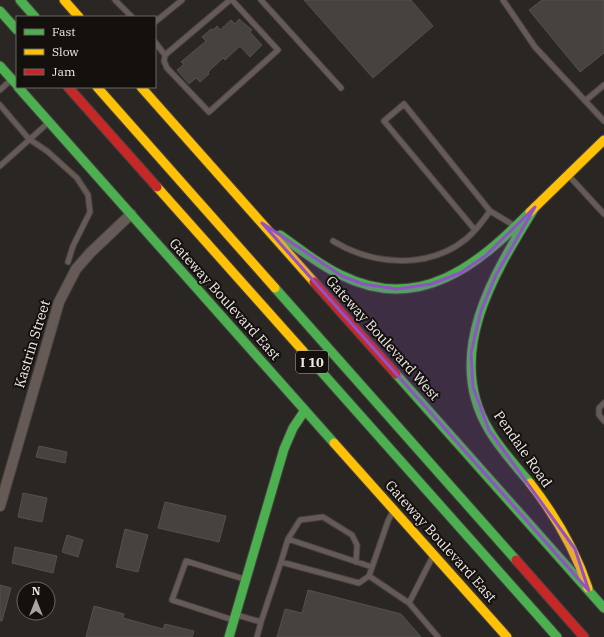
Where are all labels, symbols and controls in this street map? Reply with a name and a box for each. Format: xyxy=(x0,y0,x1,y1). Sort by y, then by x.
legend xyxy=(16,16,156,88)
text: Fast xyxy=(52,24,76,39)
text: Slow xyxy=(52,44,79,59)
text: Jam xyxy=(52,64,76,79)
street label: Gateway Boulevard East xyxy=(165,234,285,364)
street label: Gateway Boulevard West xyxy=(322,272,444,404)
street label: Kastrin Street xyxy=(10,298,54,390)
road number: I 10 xyxy=(296,351,328,373)
street label: Pendale Road xyxy=(490,407,556,491)
street label: Gateway Boulevard East xyxy=(381,476,501,606)
north arrow xyxy=(16,581,56,621)
text: N xyxy=(32,584,41,598)

